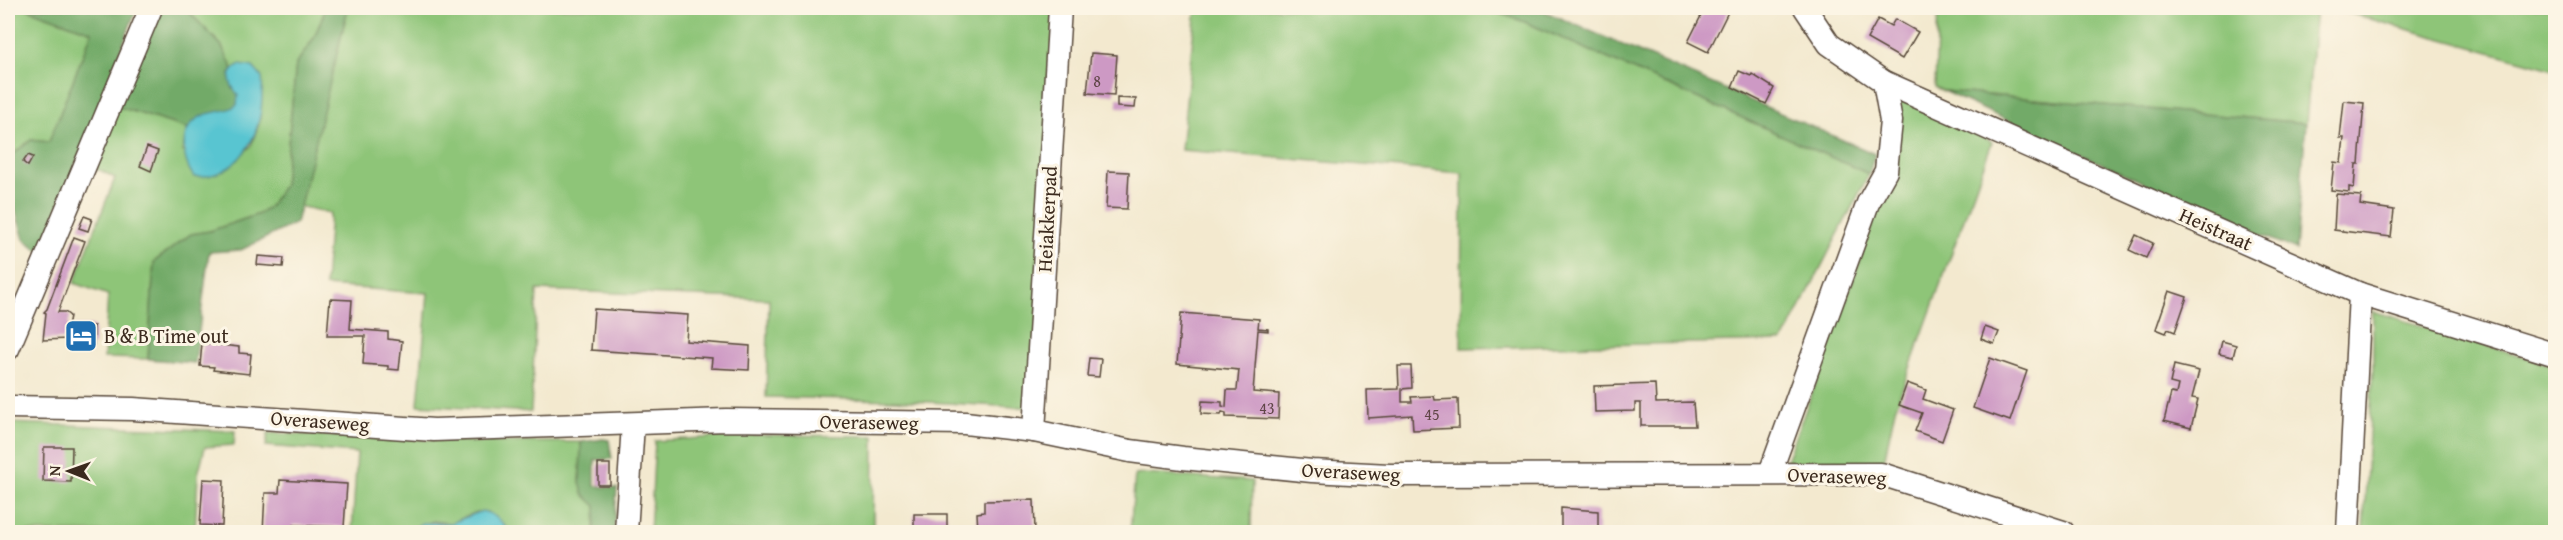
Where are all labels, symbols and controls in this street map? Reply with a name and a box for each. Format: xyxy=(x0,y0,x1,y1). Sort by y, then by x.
house number: 8 xyxy=(1093,69,1101,93)
street label: Heiakkerpad xyxy=(1029,165,1064,273)
street label: Heistraat xyxy=(2175,200,2257,258)
hotel icon: B & B Time out xyxy=(63,318,99,354)
place label: B & B Time out xyxy=(104,321,228,350)
house number: 43 xyxy=(1259,396,1275,420)
house number: 45 xyxy=(1424,402,1440,426)
street label: Overaseweg xyxy=(270,403,370,438)
street label: Overaseweg xyxy=(819,406,919,437)
north arrow xyxy=(39,441,99,501)
street label: Overaseweg xyxy=(1301,454,1401,489)
street label: Overaseweg xyxy=(1787,459,1887,492)
text: N xyxy=(42,465,66,476)

